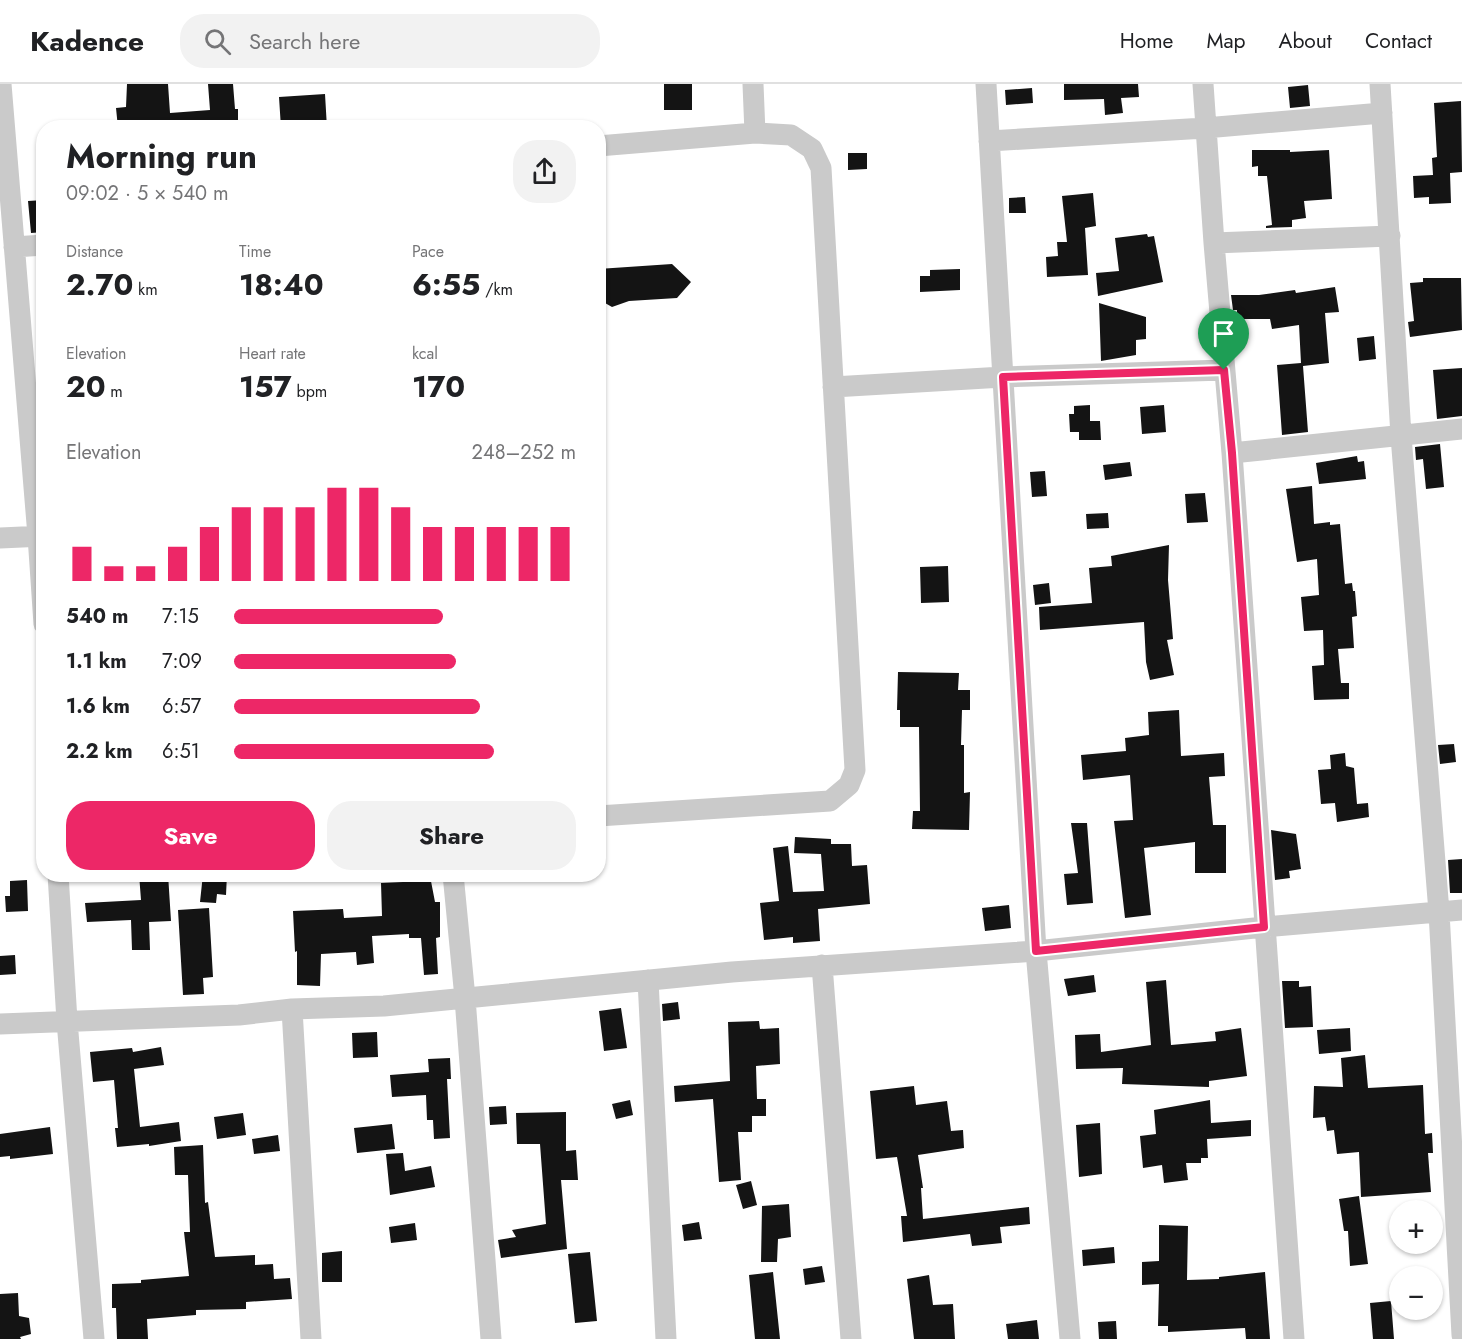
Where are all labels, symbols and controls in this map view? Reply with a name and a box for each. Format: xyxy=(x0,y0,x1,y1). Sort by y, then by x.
search box xyxy=(180,14,600,68)
text: Kadence xyxy=(30,21,144,62)
icon: search xyxy=(201,25,234,58)
text: Search here xyxy=(249,25,360,57)
text: Home xyxy=(1120,26,1173,56)
text: Map xyxy=(1206,26,1246,56)
text: About xyxy=(1279,26,1332,56)
text: Contact xyxy=(1365,26,1432,56)
text: Morning run xyxy=(66,133,257,180)
button: share xyxy=(513,140,576,203)
text: 09:02 · 5 × 540 m xyxy=(66,179,229,208)
text: Distance xyxy=(66,240,123,263)
text: Time xyxy=(239,240,271,263)
text: Pace xyxy=(412,240,444,263)
text: 2.70 xyxy=(66,263,133,306)
text: 18:40 xyxy=(239,263,324,306)
text: 6:55 xyxy=(412,263,480,306)
text: km xyxy=(133,278,158,301)
text: /km xyxy=(480,278,513,301)
pin xyxy=(1198,308,1249,370)
icon: arrive xyxy=(1207,317,1240,350)
text: Elevation xyxy=(66,342,126,365)
text: Heart rate xyxy=(239,342,306,365)
text: kcal xyxy=(412,342,438,365)
text: 20 xyxy=(66,365,106,408)
text: 157 xyxy=(239,365,292,408)
text: 170 xyxy=(412,365,465,408)
text: m xyxy=(106,380,123,403)
text: bpm xyxy=(292,380,327,403)
text: Elevation xyxy=(66,438,141,467)
text: 248–252 m xyxy=(472,438,576,467)
text: 540 m xyxy=(66,602,129,631)
text: 7:15 xyxy=(162,602,199,631)
text: 1.1 km xyxy=(66,647,127,676)
text: 7:09 xyxy=(162,647,202,676)
text: 1.6 km xyxy=(66,692,130,721)
text: 6:57 xyxy=(162,692,201,721)
text: 2.2 km xyxy=(66,737,133,766)
text: 6:51 xyxy=(162,737,200,766)
button: Save xyxy=(66,801,315,870)
button: Share xyxy=(327,801,576,870)
map controls xyxy=(1389,1200,1443,1320)
button: + xyxy=(1389,1200,1443,1254)
button: − xyxy=(1389,1266,1443,1320)

